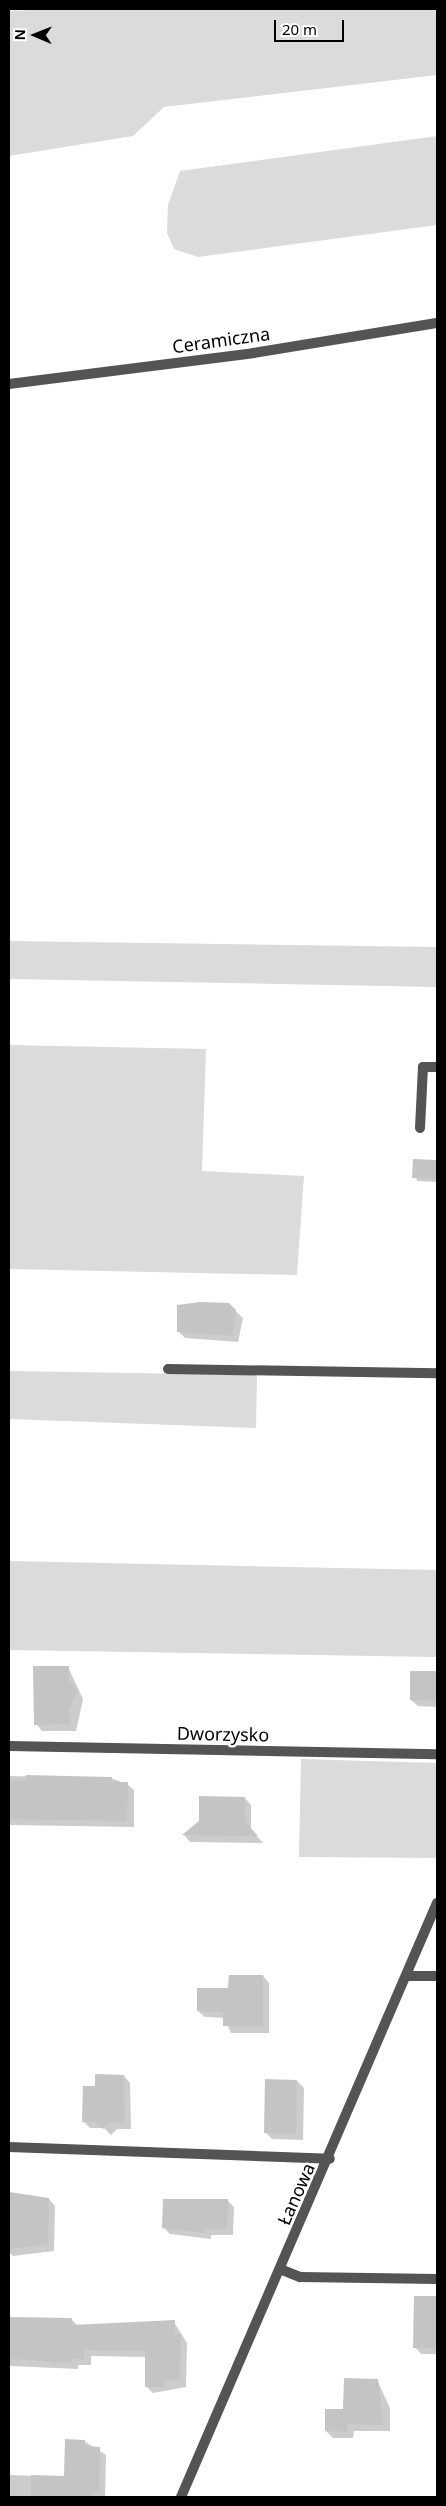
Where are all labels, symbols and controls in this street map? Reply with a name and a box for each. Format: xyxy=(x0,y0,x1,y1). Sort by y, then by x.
north arrow xyxy=(10,10,60,60)
scale bar xyxy=(276,10,346,42)
text: 20 m xyxy=(282,19,317,39)
text: N xyxy=(10,29,29,41)
street label: Ceramiczna xyxy=(171,322,271,358)
street label: Dworzysko xyxy=(177,1722,269,1746)
street label: Łanowa xyxy=(273,2160,319,2228)

